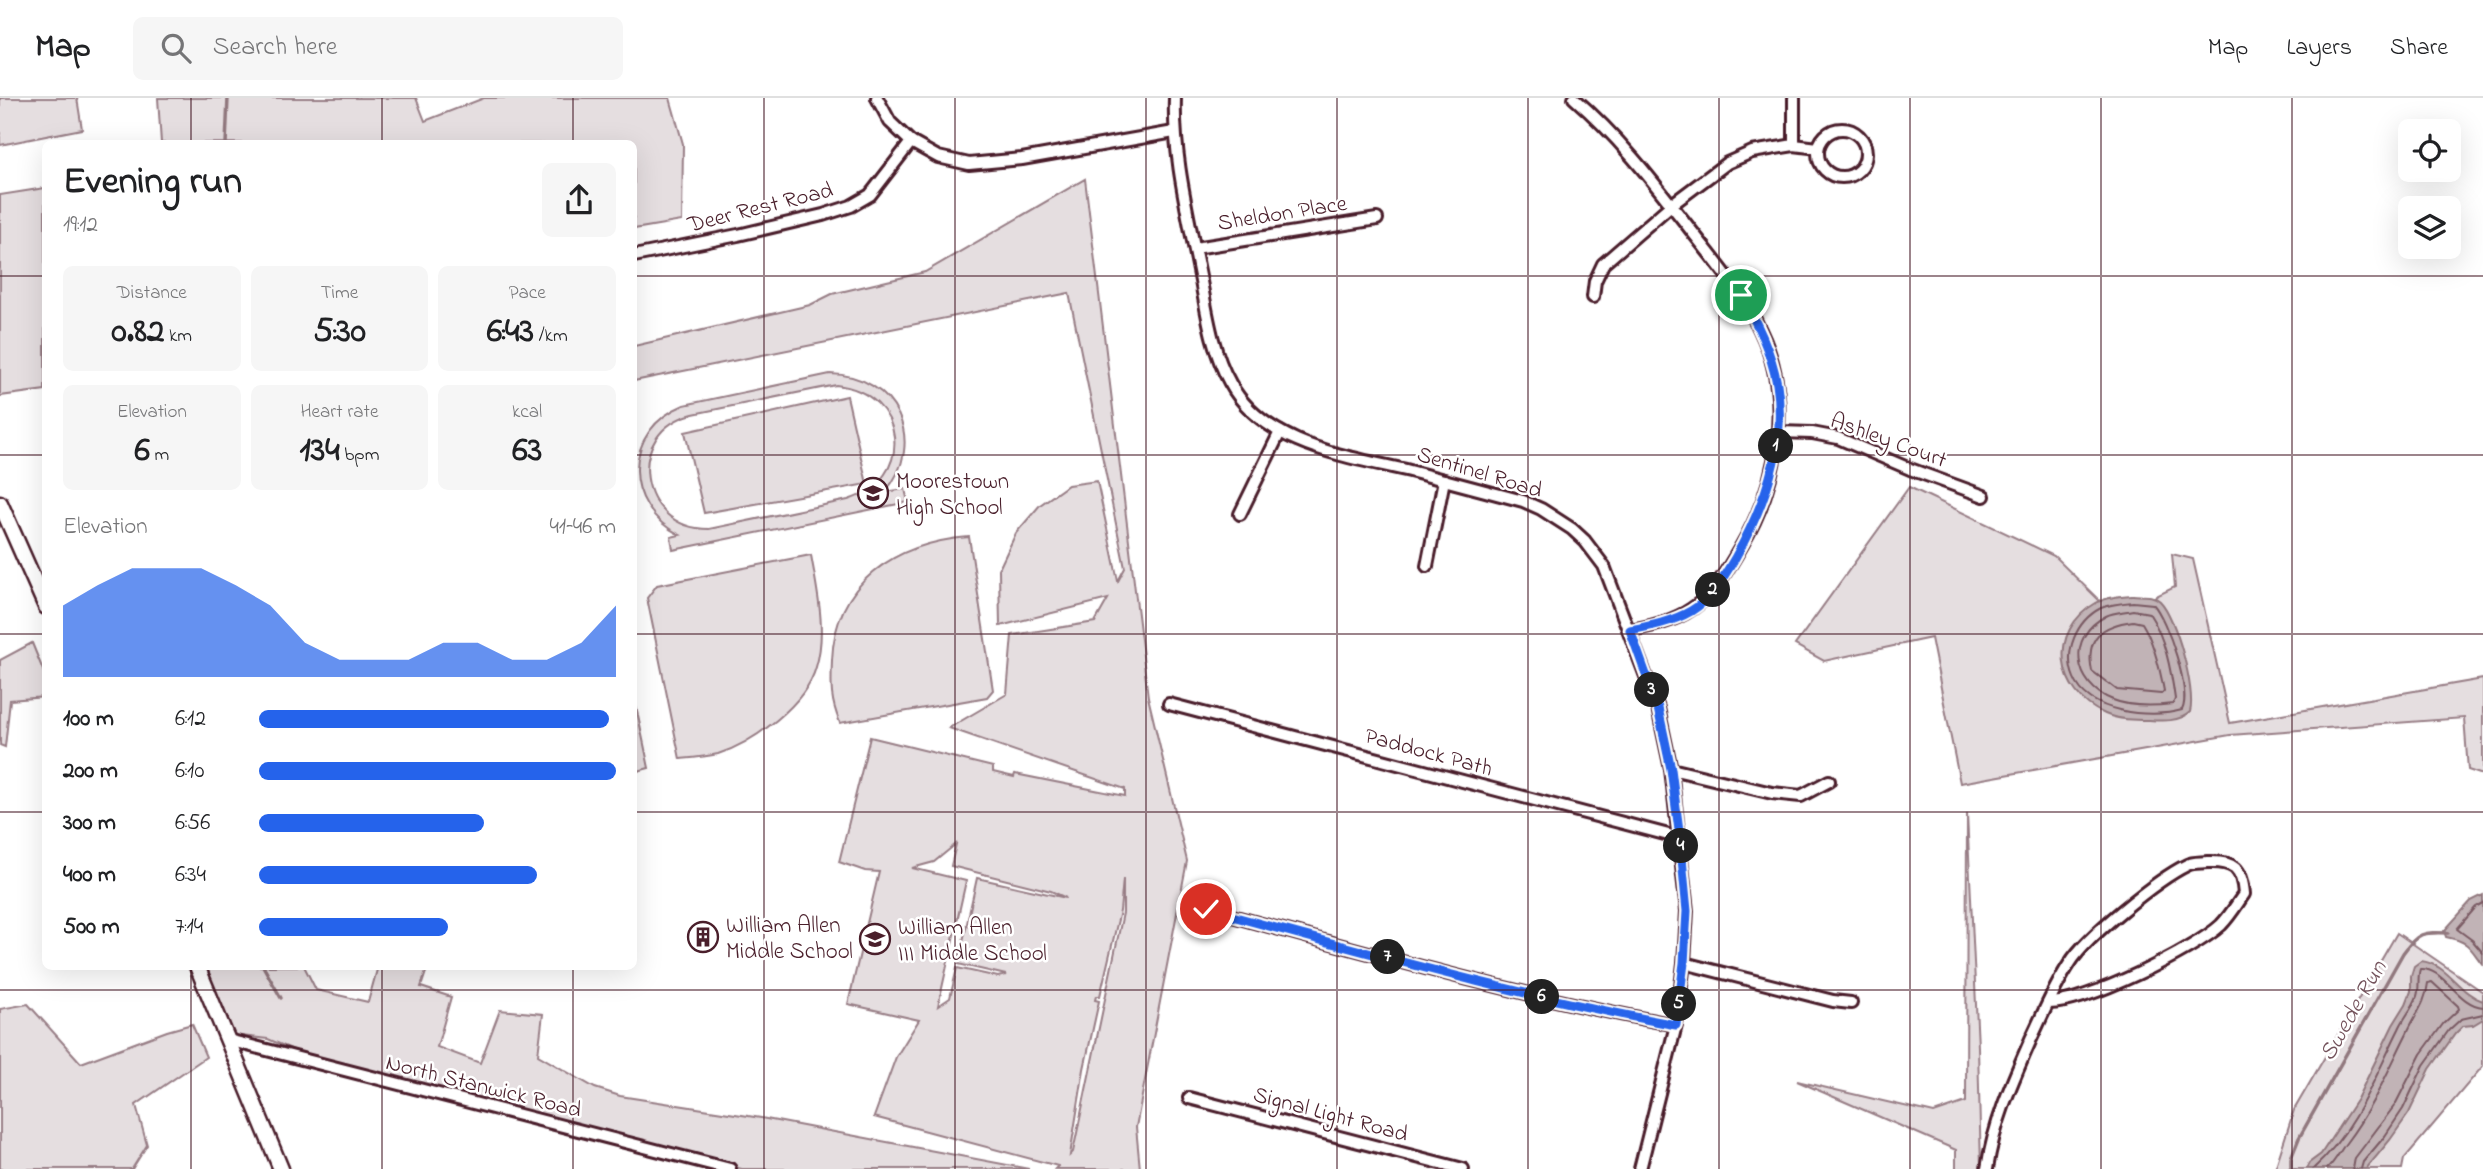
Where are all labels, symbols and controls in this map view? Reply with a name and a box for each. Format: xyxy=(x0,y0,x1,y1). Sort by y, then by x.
search box xyxy=(133,17,623,80)
text: Map xyxy=(35,24,91,72)
icon: search xyxy=(157,29,195,67)
text: Search here xyxy=(213,29,337,67)
text: Map xyxy=(2208,31,2248,66)
text: Layers xyxy=(2286,31,2352,66)
text: Share xyxy=(2390,31,2448,66)
map controls xyxy=(2398,119,2461,259)
button: locate xyxy=(2398,119,2461,182)
text: Evening run xyxy=(63,155,242,211)
button: share xyxy=(542,163,616,237)
street label: Deer Rest Road xyxy=(684,174,837,243)
street label: Sheldon Place xyxy=(1215,188,1350,241)
button: layers xyxy=(2398,196,2461,259)
text: 19:12 xyxy=(63,209,98,242)
pin xyxy=(1711,265,1771,325)
icon: arrive xyxy=(1722,276,1760,314)
text: Distance xyxy=(117,280,187,307)
text: Time xyxy=(321,280,358,307)
text: Pace xyxy=(509,280,546,307)
text: 0.82 xyxy=(112,307,164,358)
text: 5:30 xyxy=(313,307,366,358)
text: 6:43 xyxy=(487,307,534,358)
text: km xyxy=(164,323,192,350)
text: /km xyxy=(534,323,568,350)
text: Elevation xyxy=(117,399,187,426)
text: Heart rate xyxy=(301,399,378,426)
text: kcal xyxy=(512,399,542,426)
street label: Ashley Court xyxy=(1824,405,1951,480)
text: 6 xyxy=(134,426,150,477)
text: 134 xyxy=(300,426,340,477)
text: 63 xyxy=(512,426,542,477)
pin: 1 xyxy=(1758,428,1794,464)
text: 1 xyxy=(1772,432,1779,459)
street label: Sentinel Road xyxy=(1412,439,1546,508)
text: m xyxy=(150,442,169,469)
text: bpm xyxy=(340,442,379,469)
place label: Moorestown High School xyxy=(896,466,1009,526)
school or university icon: Moorestown High School xyxy=(856,476,890,510)
text: Elevation xyxy=(63,511,148,544)
text: 41–46 m xyxy=(549,511,616,544)
pin: 2 xyxy=(1696,573,1730,608)
text: 2 xyxy=(1708,576,1717,603)
pin: 3 xyxy=(1634,672,1670,708)
text: 3 xyxy=(1648,676,1655,703)
text: 100 m xyxy=(63,703,114,736)
text: 6:12 xyxy=(175,703,206,736)
street label: Paddock Path xyxy=(1361,720,1496,786)
text: 200 m xyxy=(63,755,118,788)
text: 6:10 xyxy=(175,755,204,788)
text: 300 m xyxy=(63,807,116,840)
text: 6:56 xyxy=(175,807,210,840)
pin: 4 xyxy=(1664,828,1698,864)
text: 4 xyxy=(1677,832,1684,859)
text: 400 m xyxy=(63,859,116,892)
text: 6:34 xyxy=(175,859,206,892)
pin xyxy=(1176,879,1236,939)
icon: check xyxy=(1187,890,1225,928)
place label: William Allen Middle School xyxy=(726,910,853,969)
text: 500 m xyxy=(63,911,120,944)
text: 7:14 xyxy=(175,911,203,944)
place label: William Allen III Middle School xyxy=(898,912,1047,971)
building icon: William Allen Middle School xyxy=(686,920,720,954)
school or university icon: William Allen III Middle School xyxy=(858,922,892,956)
pin: 7 xyxy=(1370,940,1406,974)
text: 7 xyxy=(1384,943,1391,970)
water label: Swede Run xyxy=(2311,953,2398,1068)
pin: 6 xyxy=(1524,979,1560,1014)
text: 6 xyxy=(1537,983,1546,1010)
pin: 5 xyxy=(1662,986,1696,1021)
text: 5 xyxy=(1673,990,1684,1017)
street label: North Stanwick Road xyxy=(382,1047,585,1128)
street label: Signal Light Road xyxy=(1249,1079,1412,1153)

